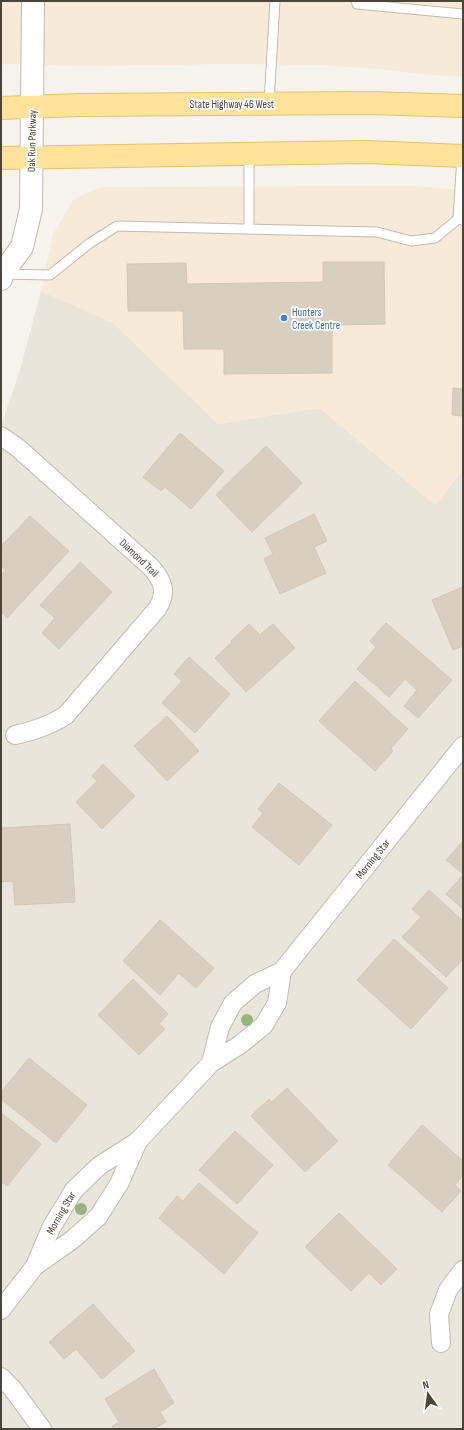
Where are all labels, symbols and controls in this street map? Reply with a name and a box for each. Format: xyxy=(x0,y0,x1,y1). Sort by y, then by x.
street label: State Highway 46 West xyxy=(190,98,275,111)
street label: Oak Run Parkway xyxy=(25,109,39,172)
place label: Hunters Creek Centre xyxy=(292,306,340,332)
marker: Hunters Creek Centre xyxy=(279,313,289,323)
street label: Diamond Trail xyxy=(117,536,161,580)
street label: Morning Star xyxy=(353,837,393,881)
street label: Morning Star xyxy=(44,1189,78,1237)
north arrow xyxy=(408,1374,448,1414)
text: N xyxy=(421,1378,430,1392)

